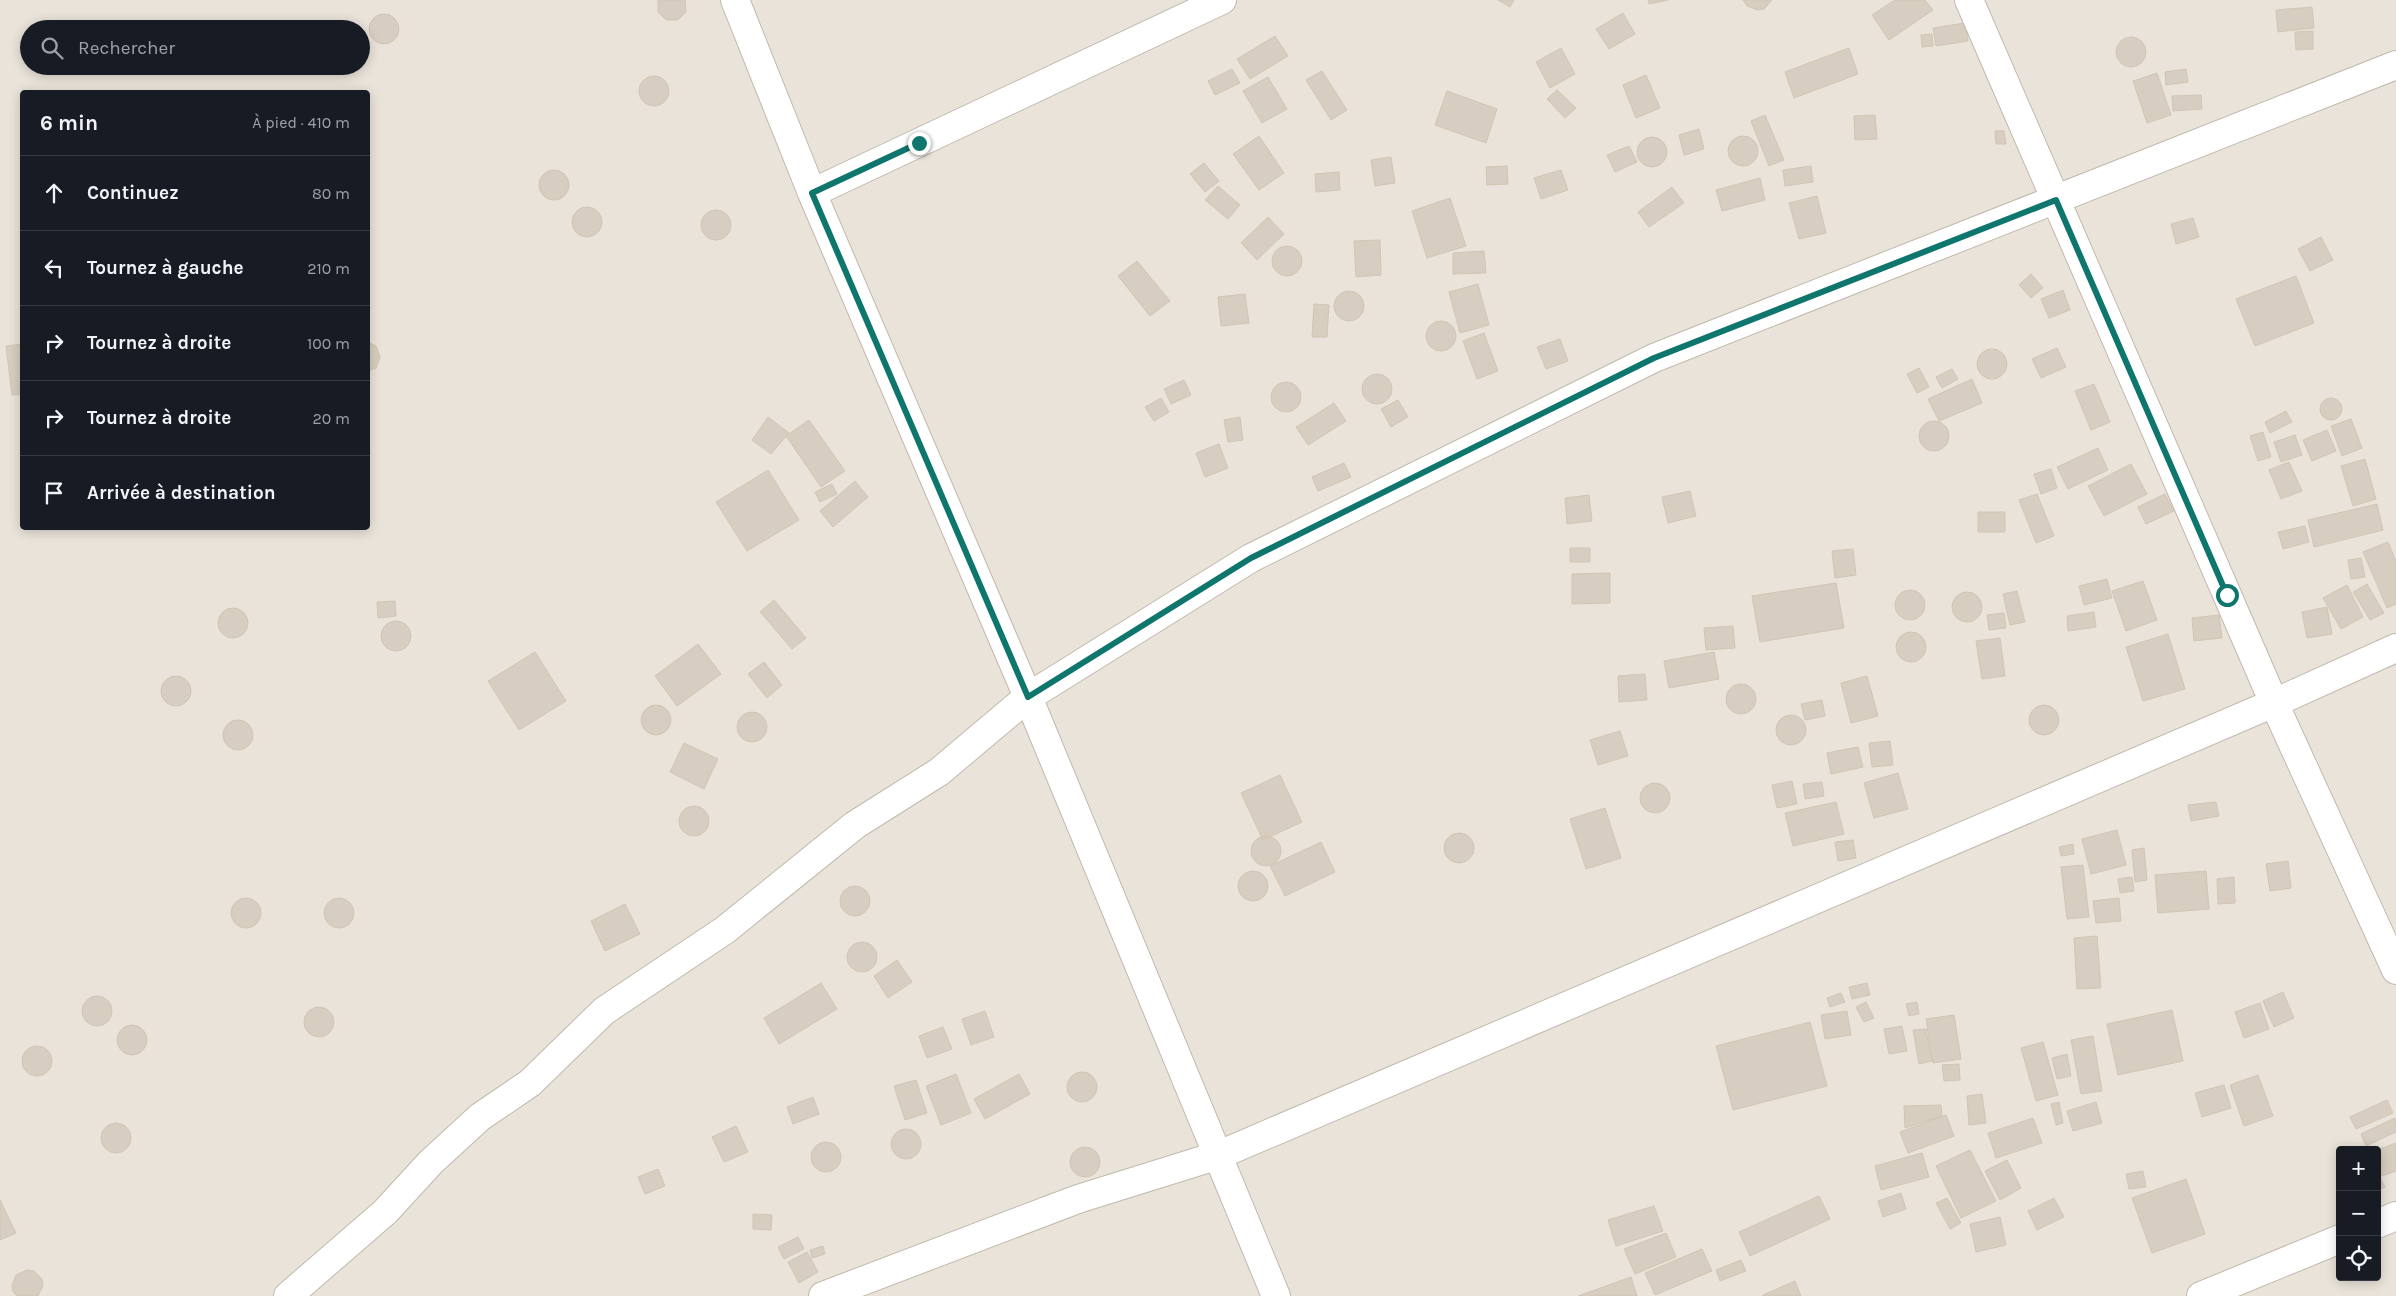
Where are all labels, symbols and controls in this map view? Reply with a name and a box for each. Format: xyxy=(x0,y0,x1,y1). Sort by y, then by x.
search box xyxy=(20,20,370,75)
icon: search xyxy=(38,34,66,62)
text: Rechercher xyxy=(78,37,175,59)
text: 6 min xyxy=(40,111,98,135)
text: À pied · 410 m xyxy=(252,113,350,132)
route end xyxy=(908,132,931,155)
icon: ahead xyxy=(40,179,68,207)
text: Continuez xyxy=(87,182,179,204)
text: 80 m xyxy=(312,184,350,203)
icon: left xyxy=(40,254,68,282)
text: Tournez à gauche xyxy=(87,257,244,279)
text: 210 m xyxy=(307,259,350,278)
icon: right xyxy=(40,329,68,357)
text: Tournez à droite xyxy=(87,332,231,354)
text: 100 m xyxy=(307,334,350,353)
icon: right xyxy=(40,404,68,432)
text: Tournez à droite xyxy=(87,407,231,429)
text: 20 m xyxy=(312,409,350,428)
icon: arrive xyxy=(40,479,68,507)
text: Arrivée à destination xyxy=(87,482,276,504)
route start xyxy=(2216,584,2239,607)
map controls xyxy=(2336,1146,2381,1281)
button: + xyxy=(2336,1146,2381,1191)
button: − xyxy=(2336,1191,2381,1236)
button: locate xyxy=(2336,1236,2381,1281)

